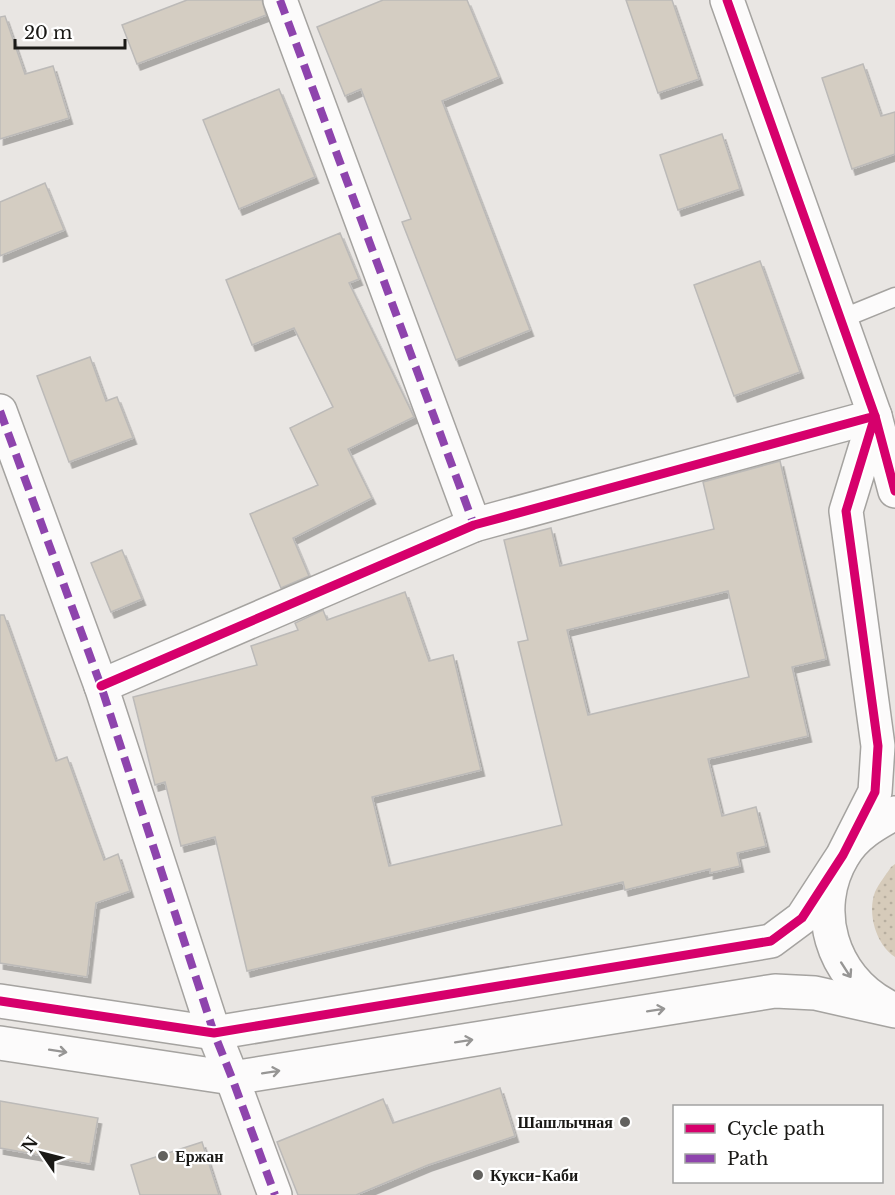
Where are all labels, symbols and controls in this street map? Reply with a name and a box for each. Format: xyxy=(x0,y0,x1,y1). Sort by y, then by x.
scale bar xyxy=(15,12,124,50)
text: 20 m xyxy=(24,22,72,44)
one-way arrow xyxy=(841,961,853,978)
one-way arrow xyxy=(646,1005,666,1016)
one-way arrow xyxy=(453,1036,473,1047)
one-way arrow xyxy=(47,1046,67,1057)
one-way arrow xyxy=(261,1066,281,1077)
legend xyxy=(673,1105,883,1183)
place label: Шашлычная xyxy=(518,1112,613,1132)
marker: Шашлычная xyxy=(618,1115,632,1129)
text: Cycle path xyxy=(727,1118,825,1140)
north arrow xyxy=(12,1123,72,1183)
text: N xyxy=(17,1132,42,1156)
place label: Ержан xyxy=(175,1146,223,1166)
text: Path xyxy=(727,1148,768,1170)
marker: Ержан xyxy=(156,1149,170,1163)
place label: Кукси-Каби xyxy=(490,1165,578,1185)
marker: Кукси-Каби xyxy=(471,1168,485,1182)

